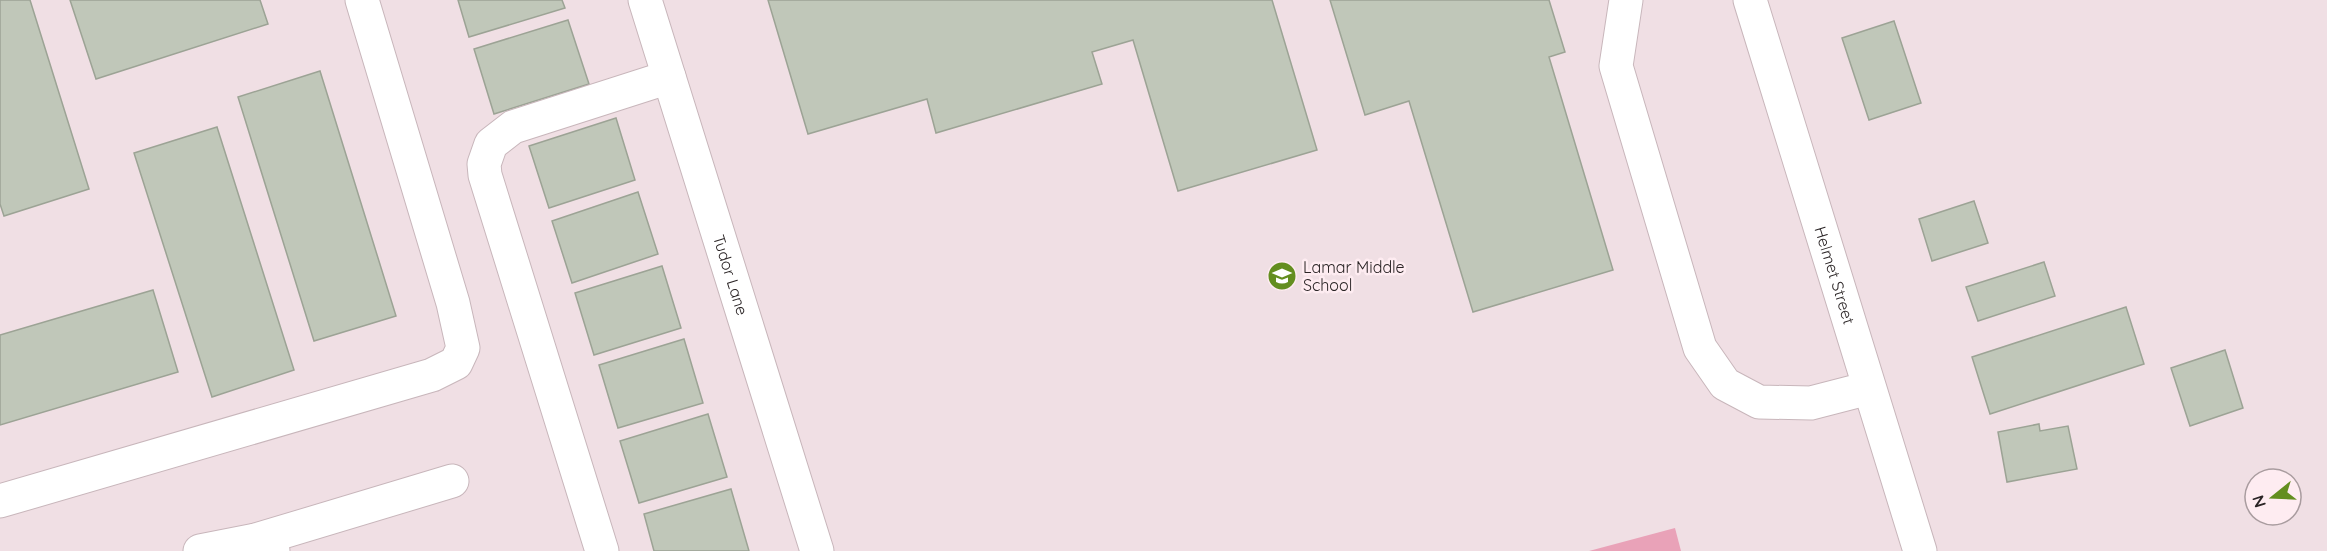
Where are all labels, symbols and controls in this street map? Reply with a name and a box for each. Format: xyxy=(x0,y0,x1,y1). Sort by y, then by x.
street label: Helmet Street xyxy=(1810,224,1859,327)
street label: Tudor Lane xyxy=(709,232,753,318)
place label: Lamar Middle School xyxy=(1303,257,1405,295)
school or university icon: Lamar Middle School xyxy=(1266,260,1298,292)
north arrow xyxy=(2243,467,2303,527)
text: N xyxy=(2247,493,2270,510)

